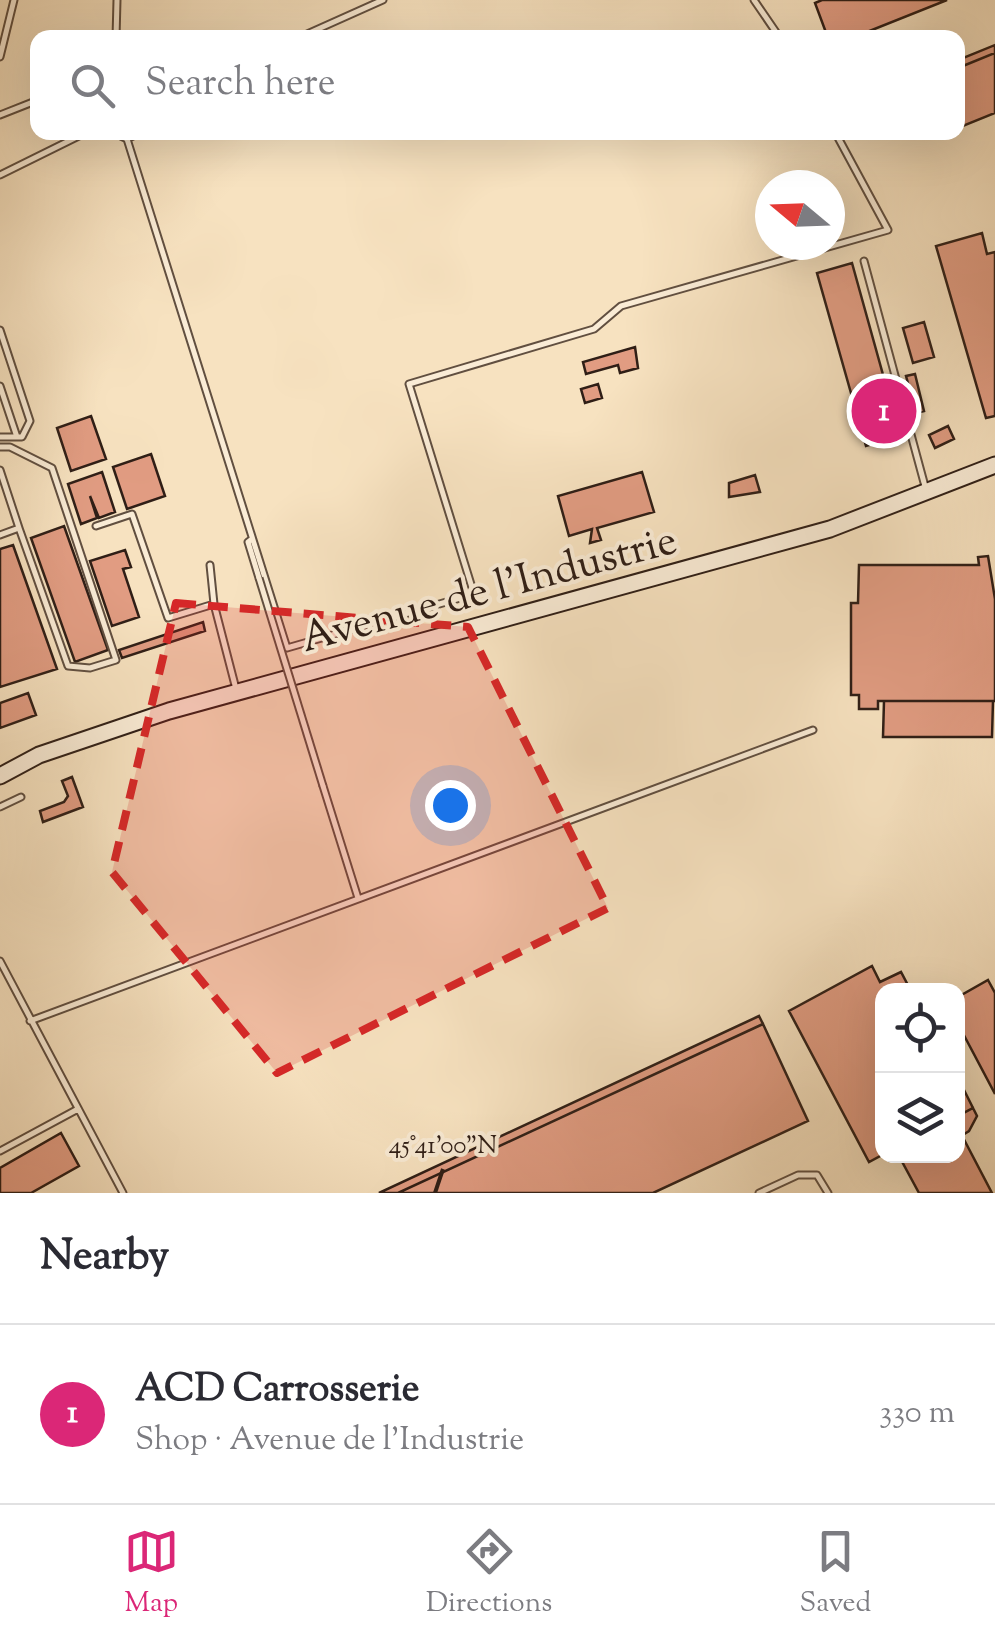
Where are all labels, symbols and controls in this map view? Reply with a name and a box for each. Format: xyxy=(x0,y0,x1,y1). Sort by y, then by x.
search box xyxy=(30,30,965,140)
icon: search xyxy=(65,58,120,113)
text: Search here xyxy=(145,58,336,112)
north arrow xyxy=(755,170,845,260)
pin: 1 xyxy=(852,374,916,448)
street label: Avenue de l'Industrie xyxy=(295,513,684,671)
your location xyxy=(425,780,476,831)
map controls xyxy=(875,983,965,1163)
button: locate xyxy=(875,983,965,1073)
button: layers xyxy=(875,1073,965,1163)
text: 45°41'00"N xyxy=(389,1129,497,1165)
text: Nearby xyxy=(40,1228,169,1288)
text: ACD Carrosserie xyxy=(135,1364,419,1418)
text: 1 xyxy=(67,1391,78,1437)
text: 330 m xyxy=(879,1391,955,1437)
text: Shop · Avenue de l'Industrie xyxy=(135,1418,524,1464)
tab: Map xyxy=(124,1524,179,1624)
tab: Directions xyxy=(426,1524,552,1624)
tab: Saved xyxy=(799,1524,871,1624)

